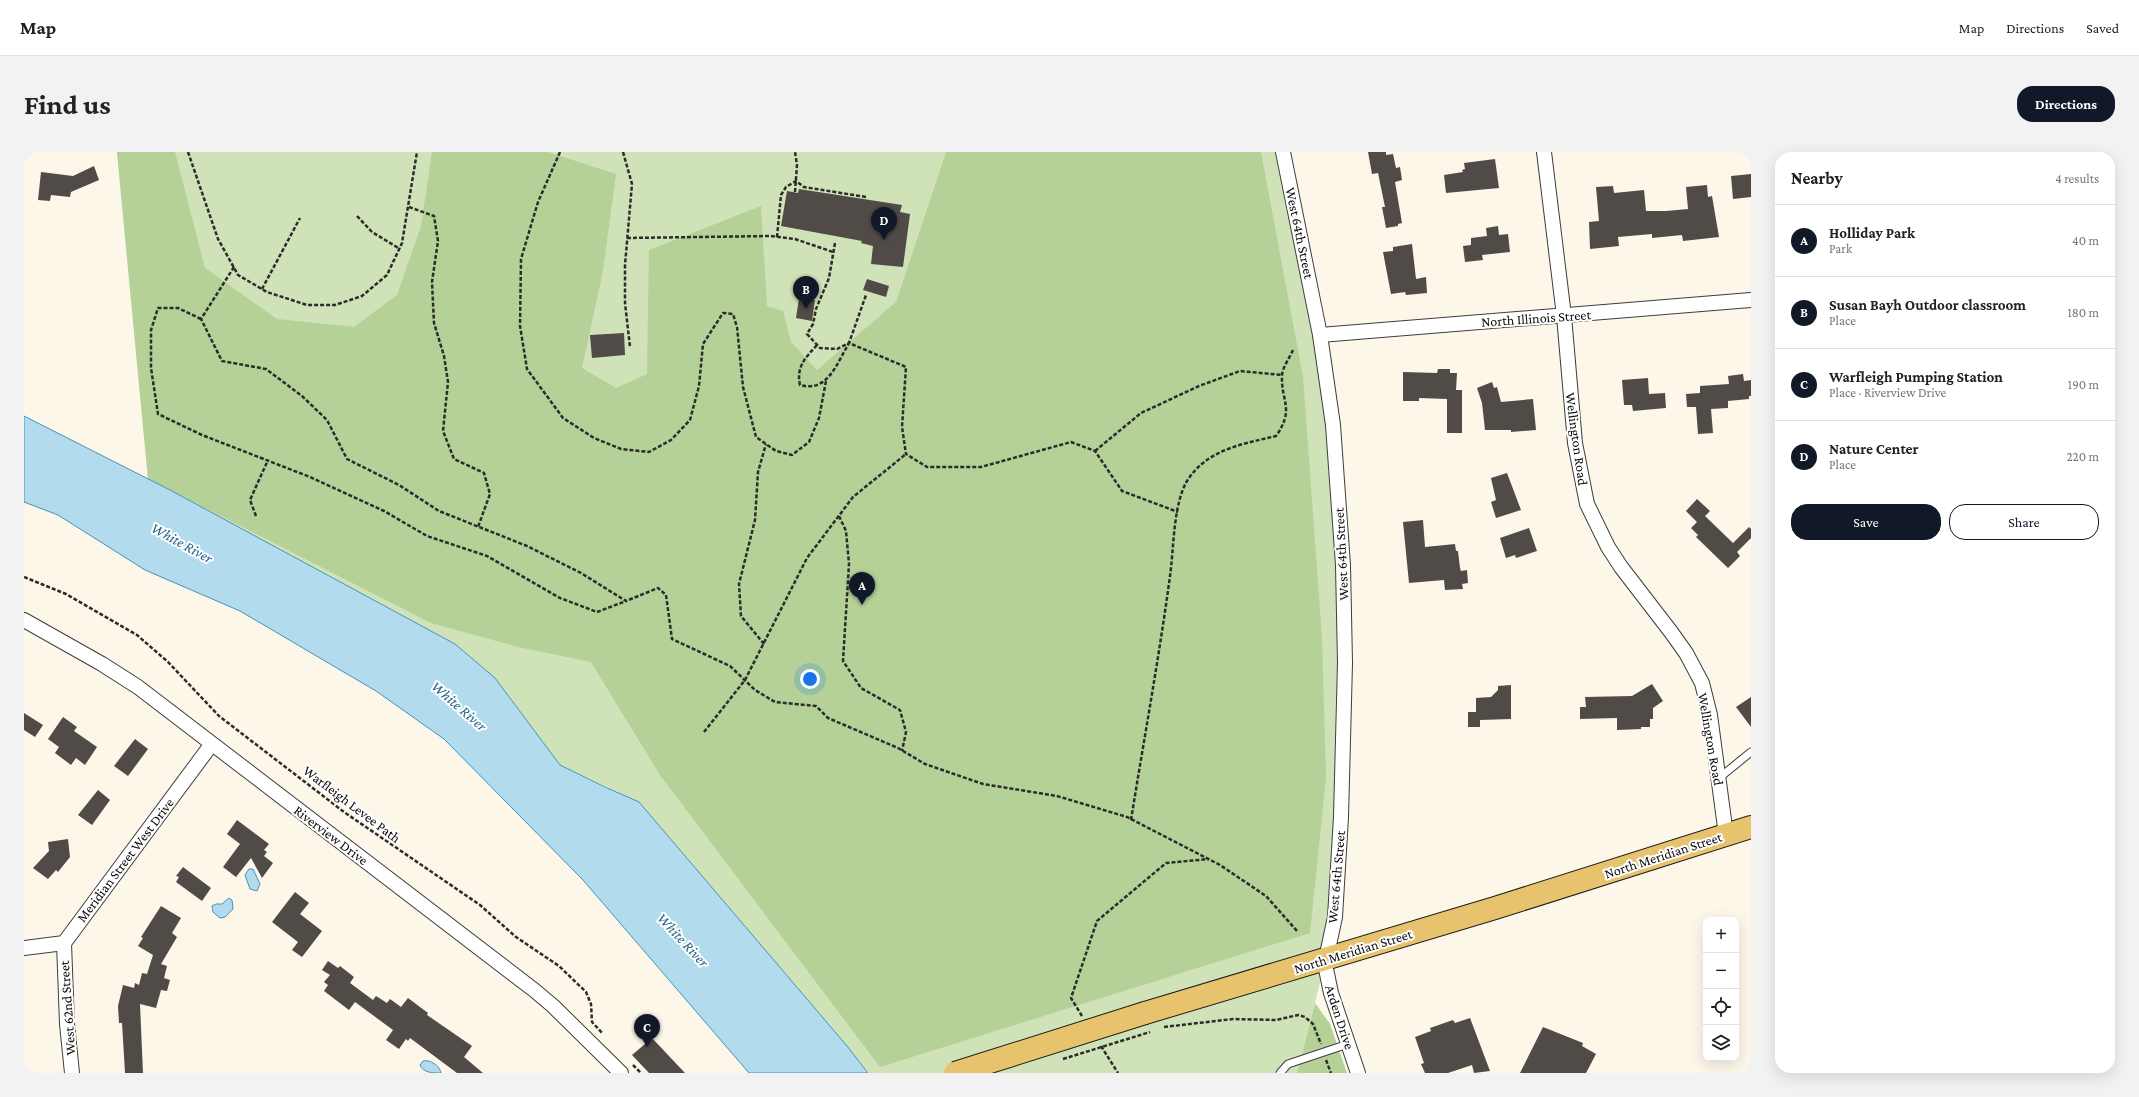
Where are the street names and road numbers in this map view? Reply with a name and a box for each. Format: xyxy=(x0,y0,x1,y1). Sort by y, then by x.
street label: West 64th Street xyxy=(1283,186,1318,281)
street label: North Illinois Street xyxy=(1481,306,1592,330)
street label: Wellington Road xyxy=(1563,391,1592,487)
street label: West 64th Street xyxy=(1331,507,1351,601)
street label: Wellington Road xyxy=(1695,691,1727,787)
street label: Warfleigh Levee Path xyxy=(300,762,404,846)
street label: Meridian Street West Drive xyxy=(73,795,177,925)
street label: Riverview Drive xyxy=(291,802,371,868)
street label: North Meridian Street xyxy=(1602,828,1724,882)
street label: West 64th Street xyxy=(1324,830,1348,924)
street label: North Meridian Street xyxy=(1292,925,1414,977)
street label: West 62nd Street xyxy=(56,960,78,1056)
street label: Arden Drive xyxy=(1322,983,1358,1051)

